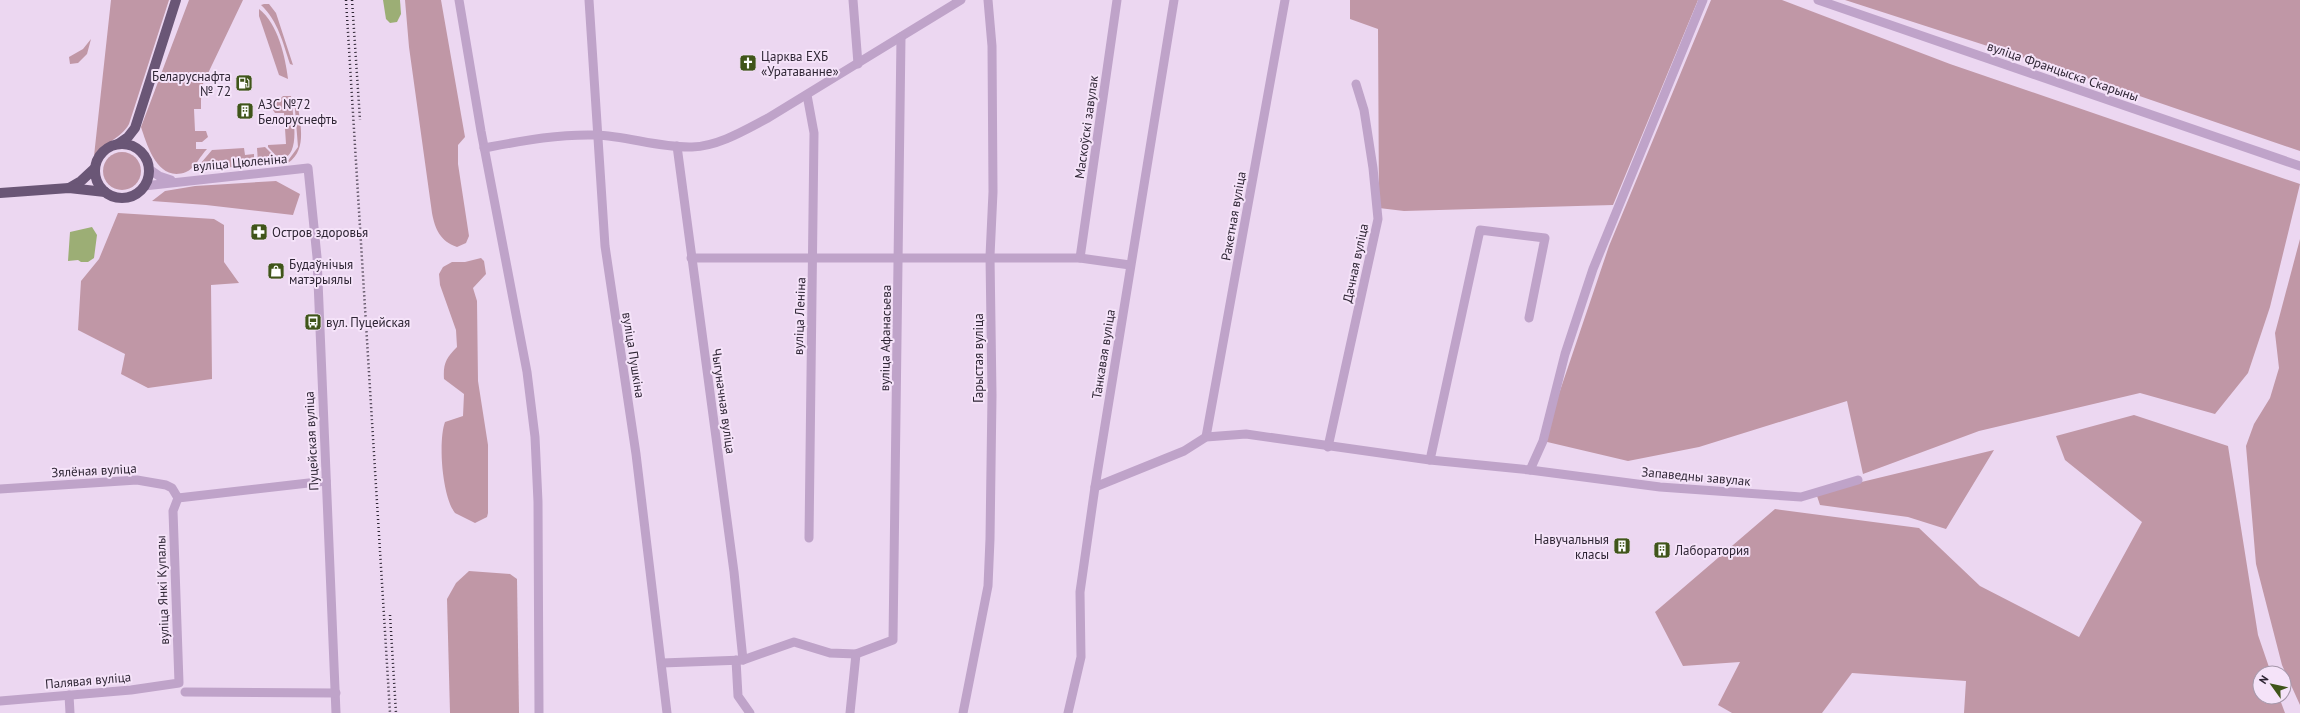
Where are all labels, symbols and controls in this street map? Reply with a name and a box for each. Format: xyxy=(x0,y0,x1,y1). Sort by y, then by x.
street label: вуліца Францыска Скарыны xyxy=(1985,38,2141,105)
place label: Царква ЕХБ «Уратаванне» xyxy=(761,48,839,80)
church icon: Царква ЕХБ «Уратаванне» xyxy=(738,53,758,73)
place label: Беларуснафта № 72 xyxy=(152,68,231,100)
fuel station icon: Беларуснафта № 72 xyxy=(234,73,254,93)
street label: Маскоўскі завулак xyxy=(1071,73,1102,180)
place label: АЗС №72 Белоруснефть xyxy=(258,96,337,128)
building icon: АЗС №72 Белоруснефть xyxy=(235,101,255,121)
street label: вуліца Цюленіна xyxy=(192,150,288,175)
street label: Ракетная вуліца xyxy=(1217,170,1250,262)
pharmacy icon: Остров здоровья xyxy=(249,222,269,242)
street label: Дачная вуліца xyxy=(1339,222,1372,304)
place label: Остров здоровья xyxy=(272,224,368,241)
place label: Будаўнічыя матэрыялы xyxy=(289,256,353,288)
shop icon: Будаўнічыя матэрыялы xyxy=(266,261,286,281)
street label: вуліца Леніна xyxy=(790,277,809,355)
street label: вуліца Афанасьева xyxy=(876,285,895,391)
street label: Танкавая вуліца xyxy=(1088,308,1119,400)
street label: вуліца Пушкіна xyxy=(618,311,649,399)
bus stop icon: вул. Пуцейская xyxy=(303,312,323,332)
street label: Гарыстая вуліца xyxy=(970,313,987,403)
place label: вул. Пуцейская xyxy=(326,314,410,331)
street label: Чыгуначная вуліца xyxy=(708,347,739,455)
street label: Пуцейская вуліца xyxy=(300,391,323,491)
street label: Зялёная вуліца xyxy=(51,460,137,481)
street label: Запаведны завулак xyxy=(1641,463,1752,490)
place label: Навучальныя класы xyxy=(1534,531,1609,563)
street label: вуліца Янкі Купалы xyxy=(152,535,173,645)
building icon: Навучальныя класы xyxy=(1612,536,1632,556)
building icon: Лаборатория xyxy=(1652,540,1672,560)
place label: Лаборатория xyxy=(1674,542,1749,559)
north arrow xyxy=(2252,665,2292,705)
street label: Палявая вуліца xyxy=(44,668,132,693)
text: N xyxy=(2256,673,2271,686)

